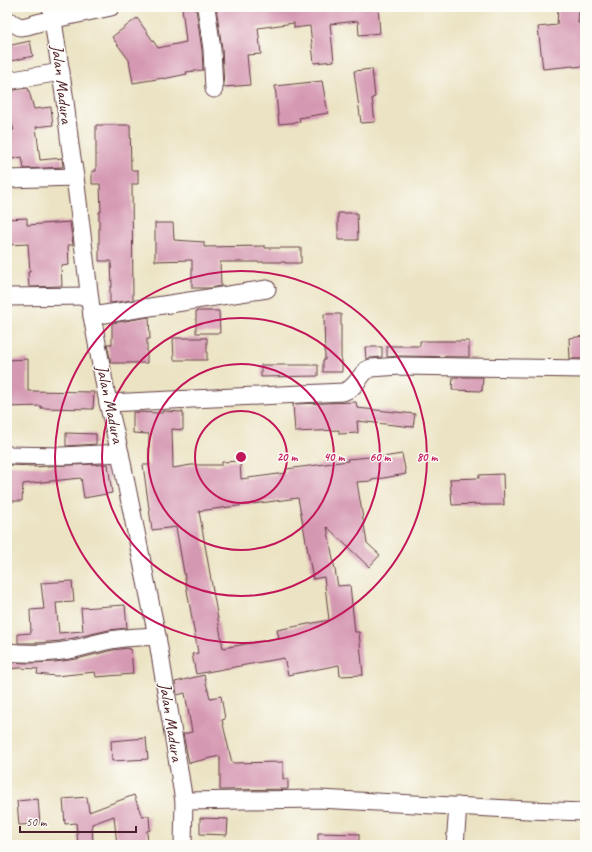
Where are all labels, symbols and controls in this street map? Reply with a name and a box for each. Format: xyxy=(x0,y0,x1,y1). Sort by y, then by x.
street label: Jalan Madura xyxy=(47,42,77,126)
street label: Jalan Madura xyxy=(91,362,129,446)
text: 20 m xyxy=(277,449,298,465)
text: 40 m xyxy=(324,449,345,465)
text: 60 m xyxy=(370,449,392,465)
text: 80 m xyxy=(417,449,438,465)
centre of rings xyxy=(234,450,248,464)
street label: Jalan Madura xyxy=(154,680,188,764)
scale bar xyxy=(20,808,136,834)
text: 50 m xyxy=(26,814,48,830)

